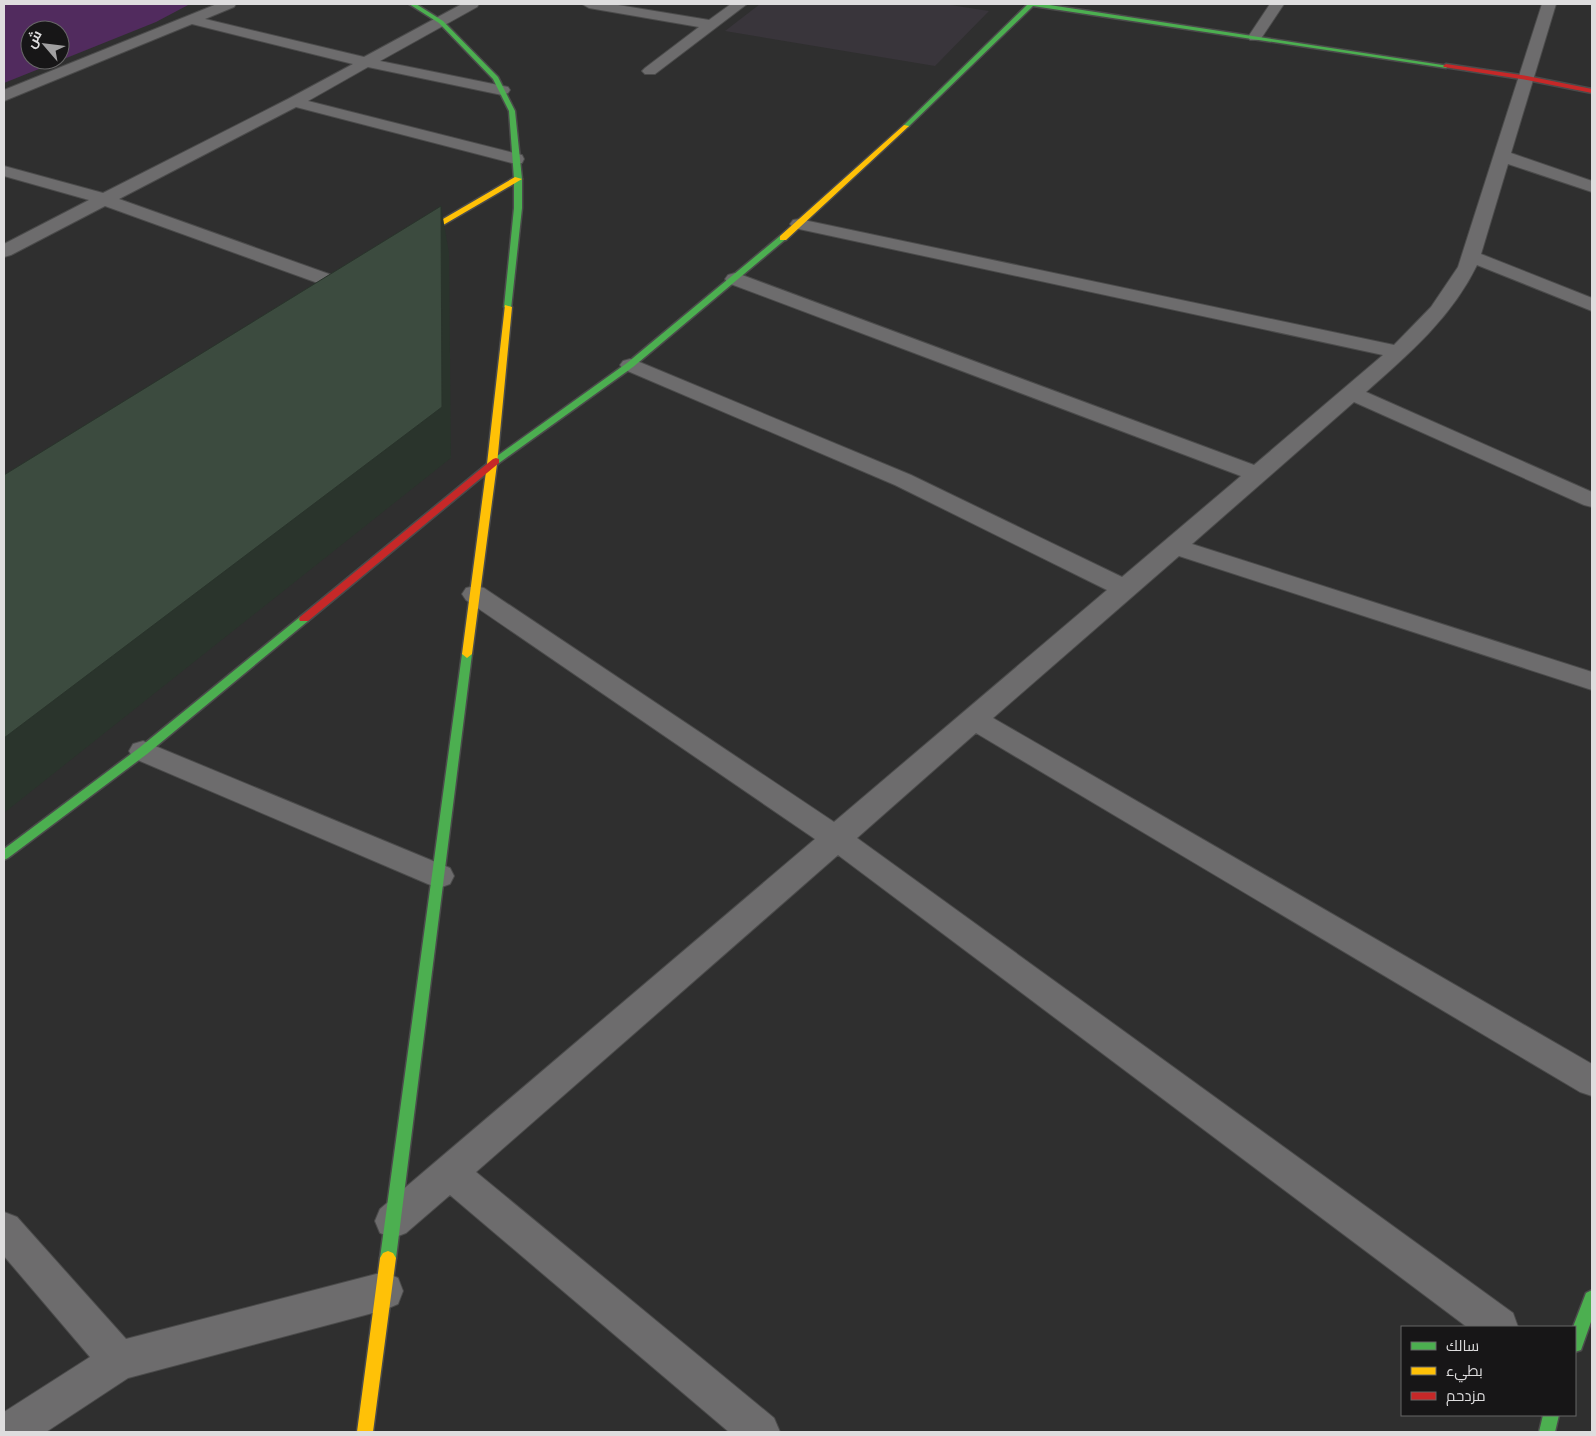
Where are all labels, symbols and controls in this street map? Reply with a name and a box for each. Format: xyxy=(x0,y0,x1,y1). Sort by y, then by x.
north arrow xyxy=(20,20,70,70)
text: ش xyxy=(21,27,46,51)
legend xyxy=(1401,1326,1576,1416)
text: سالك xyxy=(1446,1336,1479,1354)
text: بطيء xyxy=(1446,1361,1483,1383)
text: مزدحم xyxy=(1446,1386,1486,1406)

